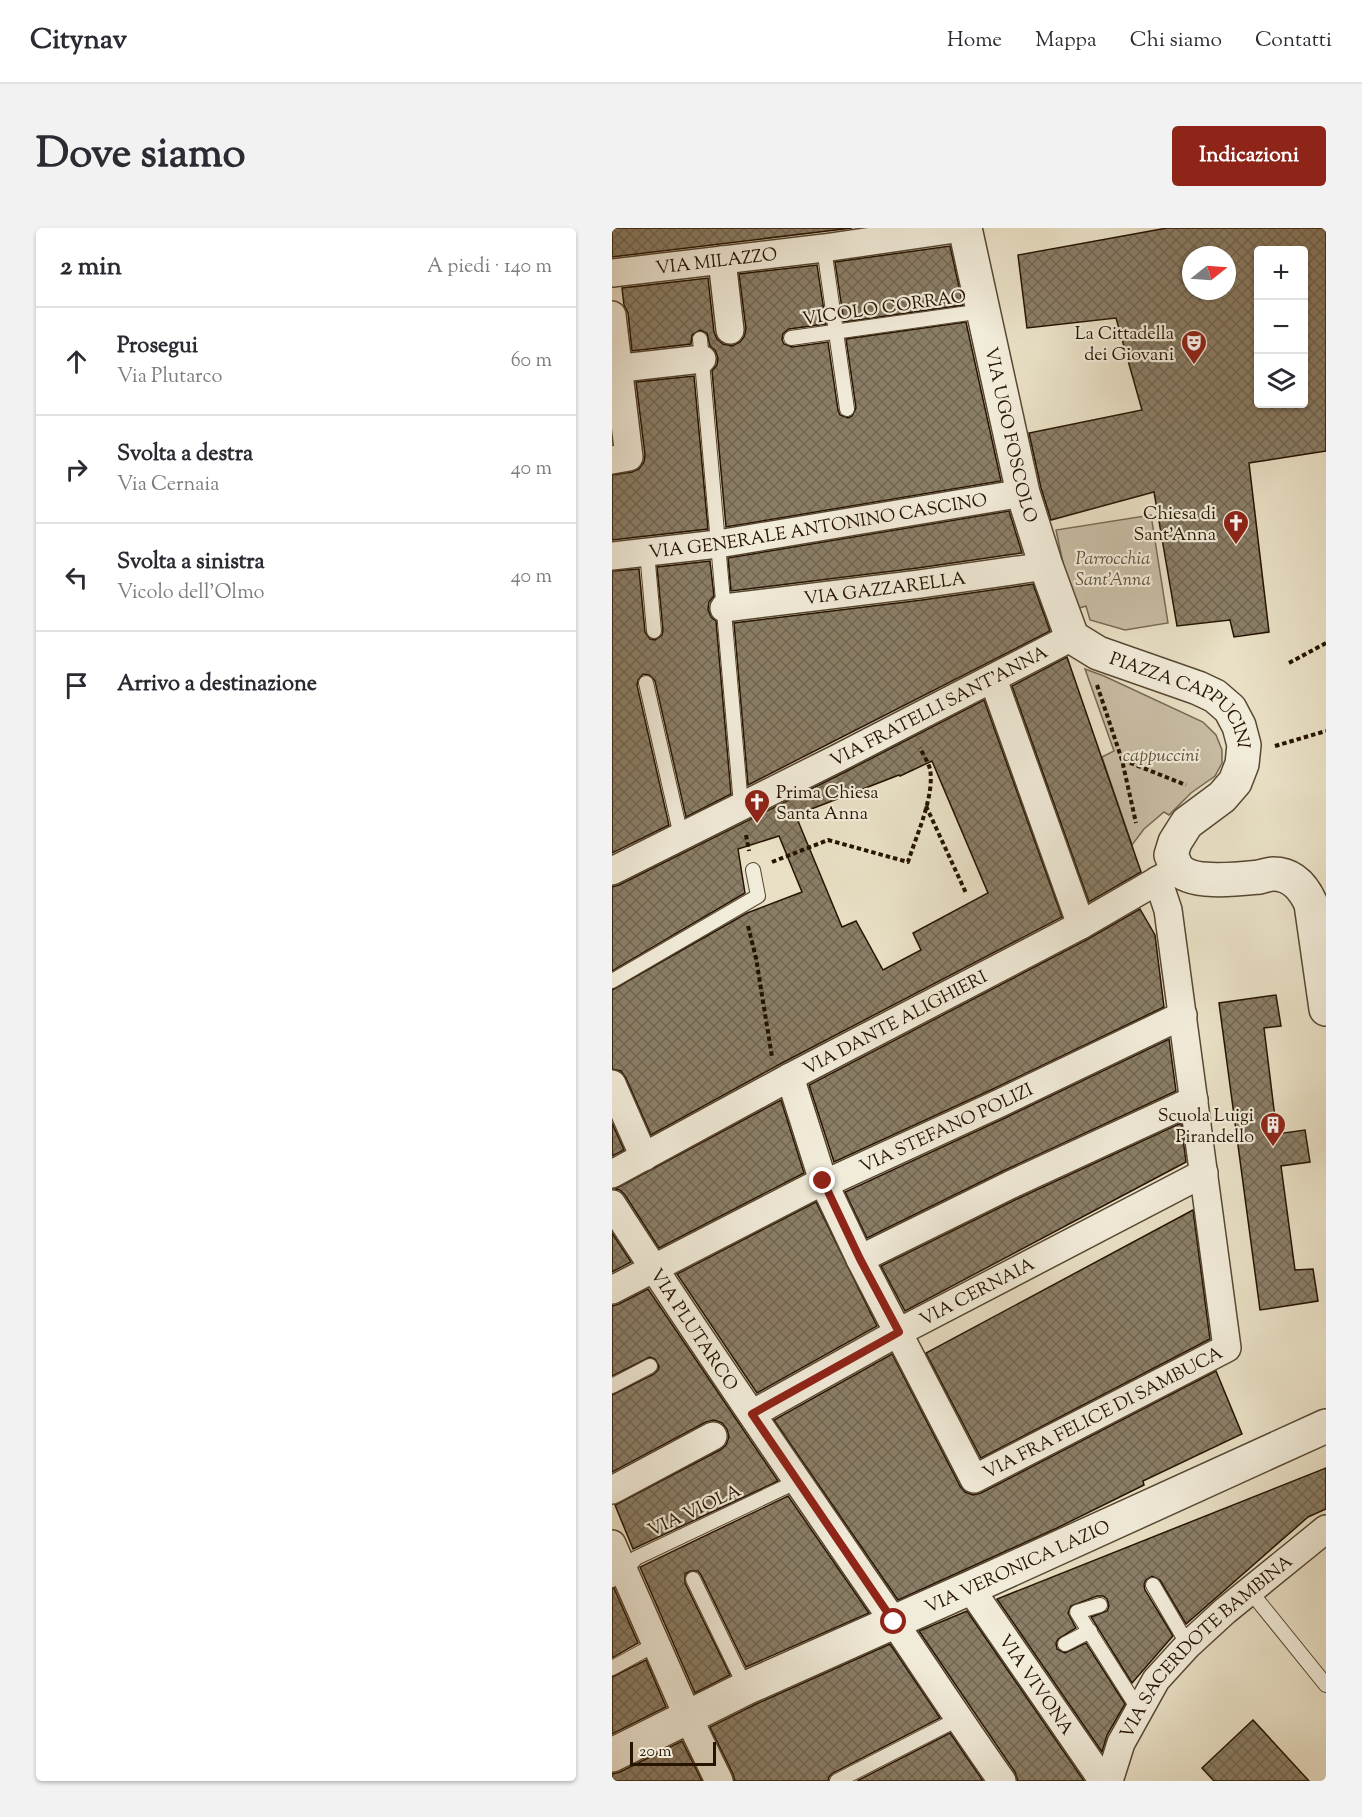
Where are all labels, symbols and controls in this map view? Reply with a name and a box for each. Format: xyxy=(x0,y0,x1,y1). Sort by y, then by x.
text: Citynav xyxy=(30,21,127,61)
text: Home xyxy=(947,26,1002,56)
text: Mappa xyxy=(1035,26,1097,56)
text: Chi siamo xyxy=(1130,26,1222,56)
text: Contatti xyxy=(1255,26,1332,56)
text: Dove siamo xyxy=(36,126,245,186)
button: Indicazioni xyxy=(1172,126,1326,186)
street label: VIA MILAZZO xyxy=(654,243,779,283)
north arrow xyxy=(1182,246,1236,300)
map controls xyxy=(1254,246,1308,408)
button: + xyxy=(1254,246,1308,300)
text: 2 min xyxy=(60,249,122,286)
text: A piedi · 140 m xyxy=(427,253,552,282)
street label: VICOLO CORRAO xyxy=(801,285,968,333)
button: − xyxy=(1254,300,1308,354)
place label: La Cittadella dei Giovani xyxy=(1075,322,1174,369)
theatre icon: La Cittadella dei Giovani xyxy=(1179,328,1209,366)
text: Prosegui xyxy=(117,331,198,363)
icon: ahead xyxy=(60,345,93,378)
street label: VIA UGO FOSCOLO xyxy=(976,345,1043,527)
text: 60 m xyxy=(511,347,552,376)
button: layers xyxy=(1254,354,1308,408)
text: Via Plutarco xyxy=(117,363,223,392)
text: Svolta a destra xyxy=(117,439,253,471)
icon: right xyxy=(60,453,93,486)
text: 40 m xyxy=(511,455,552,484)
text: Via Cernaia xyxy=(117,471,219,500)
street label: VIA GENERALE ANTONINO CASCINO xyxy=(647,488,989,567)
place label: Chiesa di Sant'Anna xyxy=(1133,502,1216,549)
church icon: Chiesa di Sant'Anna xyxy=(1221,508,1251,546)
text: Svolta a sinistra xyxy=(117,547,265,579)
park label: Parrocchia Sant'Anna xyxy=(1075,547,1151,594)
icon: left xyxy=(60,561,93,594)
text: 40 m xyxy=(511,563,552,592)
street label: VIA GAZZARELLA xyxy=(802,567,968,613)
text: Vicolo dell'Olmo xyxy=(117,579,264,608)
street label: VIA FRATELLI SANT'ANNA xyxy=(826,640,1053,775)
street label: PIAZZA CAPPUCINI xyxy=(1106,647,1255,750)
icon: arrive xyxy=(60,669,93,702)
text: Arrivo a destinazione xyxy=(117,669,317,701)
park label: cappuccini xyxy=(1123,744,1199,770)
place label: Prima Chiesa Santa Anna xyxy=(776,781,879,828)
church icon: Prima Chiesa Santa Anna xyxy=(742,787,772,825)
street label: VIA DANTE ALIGHIERI xyxy=(799,965,993,1083)
street label: VIA STEFANO POLIZI xyxy=(856,1078,1038,1181)
place label: Scuola Luigi Pirandello xyxy=(1158,1104,1254,1151)
building icon: Scuola Luigi Pirandello xyxy=(1258,1110,1288,1148)
route end xyxy=(809,1167,835,1193)
street label: VIA CERNAIA xyxy=(916,1252,1040,1334)
street label: VIA PLUTARCO xyxy=(642,1264,743,1397)
street label: VIA FRA FELICE DI SAMBUCA xyxy=(979,1341,1228,1487)
street label: VIA VIOLA xyxy=(644,1479,746,1545)
street label: VIA VERONICA LAZIO xyxy=(921,1515,1115,1622)
street label: VIA SACERDOTE BAMBINA xyxy=(1115,1550,1300,1744)
route start xyxy=(880,1608,906,1634)
street label: VIA VIVONA xyxy=(991,1630,1079,1741)
scale bar xyxy=(630,1739,716,1766)
text: 20 m xyxy=(639,1741,672,1764)

